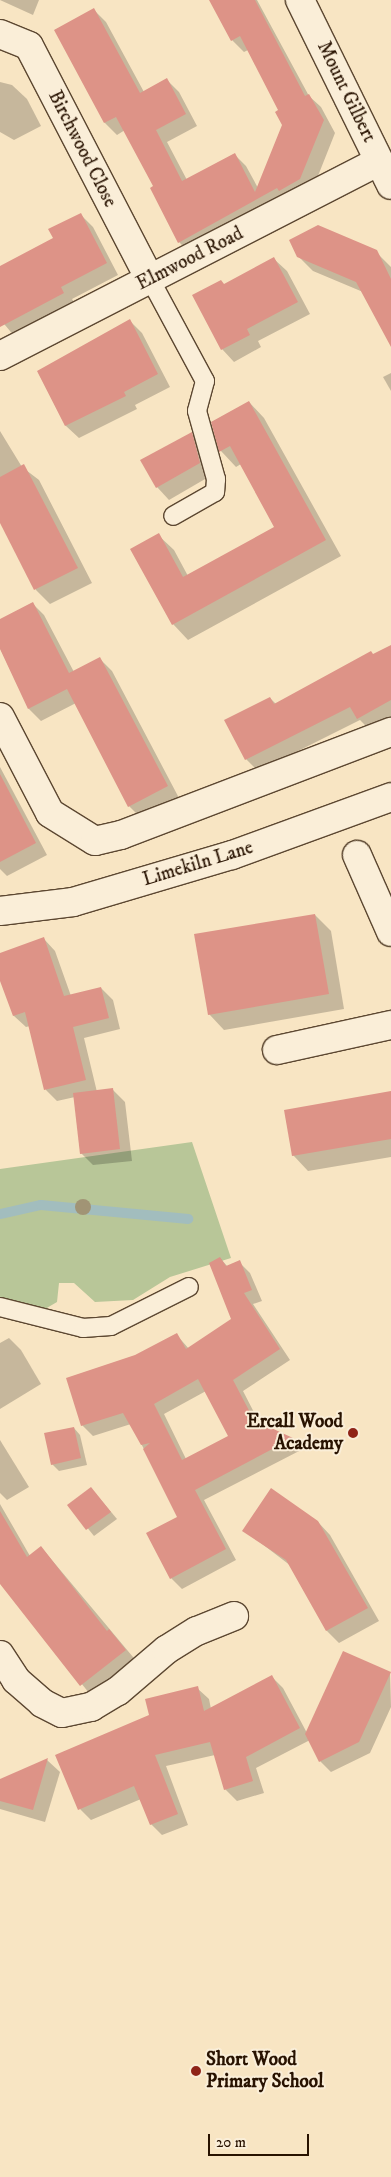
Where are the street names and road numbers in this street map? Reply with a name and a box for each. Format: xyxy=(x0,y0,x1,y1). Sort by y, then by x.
street label: Mount Gilbert xyxy=(312,38,380,146)
street label: Birchwood Close xyxy=(43,87,121,211)
street label: Elmwood Road xyxy=(133,222,247,296)
street label: Limekiln Lane xyxy=(140,836,256,892)

